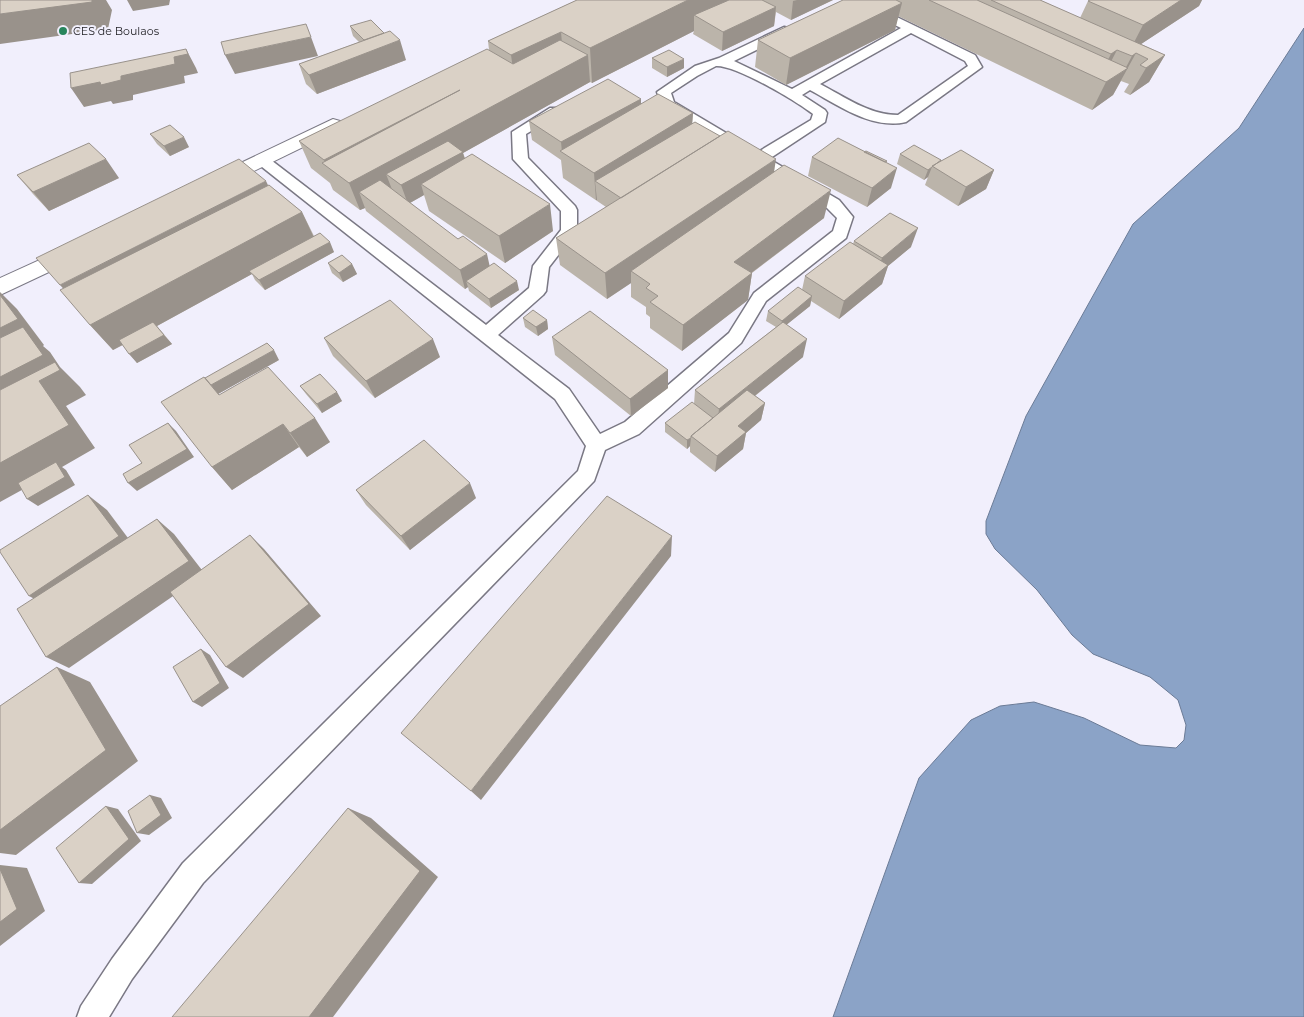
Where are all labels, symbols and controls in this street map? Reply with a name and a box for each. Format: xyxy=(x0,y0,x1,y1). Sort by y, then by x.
place label: CES de Boulaos xyxy=(73,24,160,38)
marker: CES de Boulaos xyxy=(57,25,69,37)

